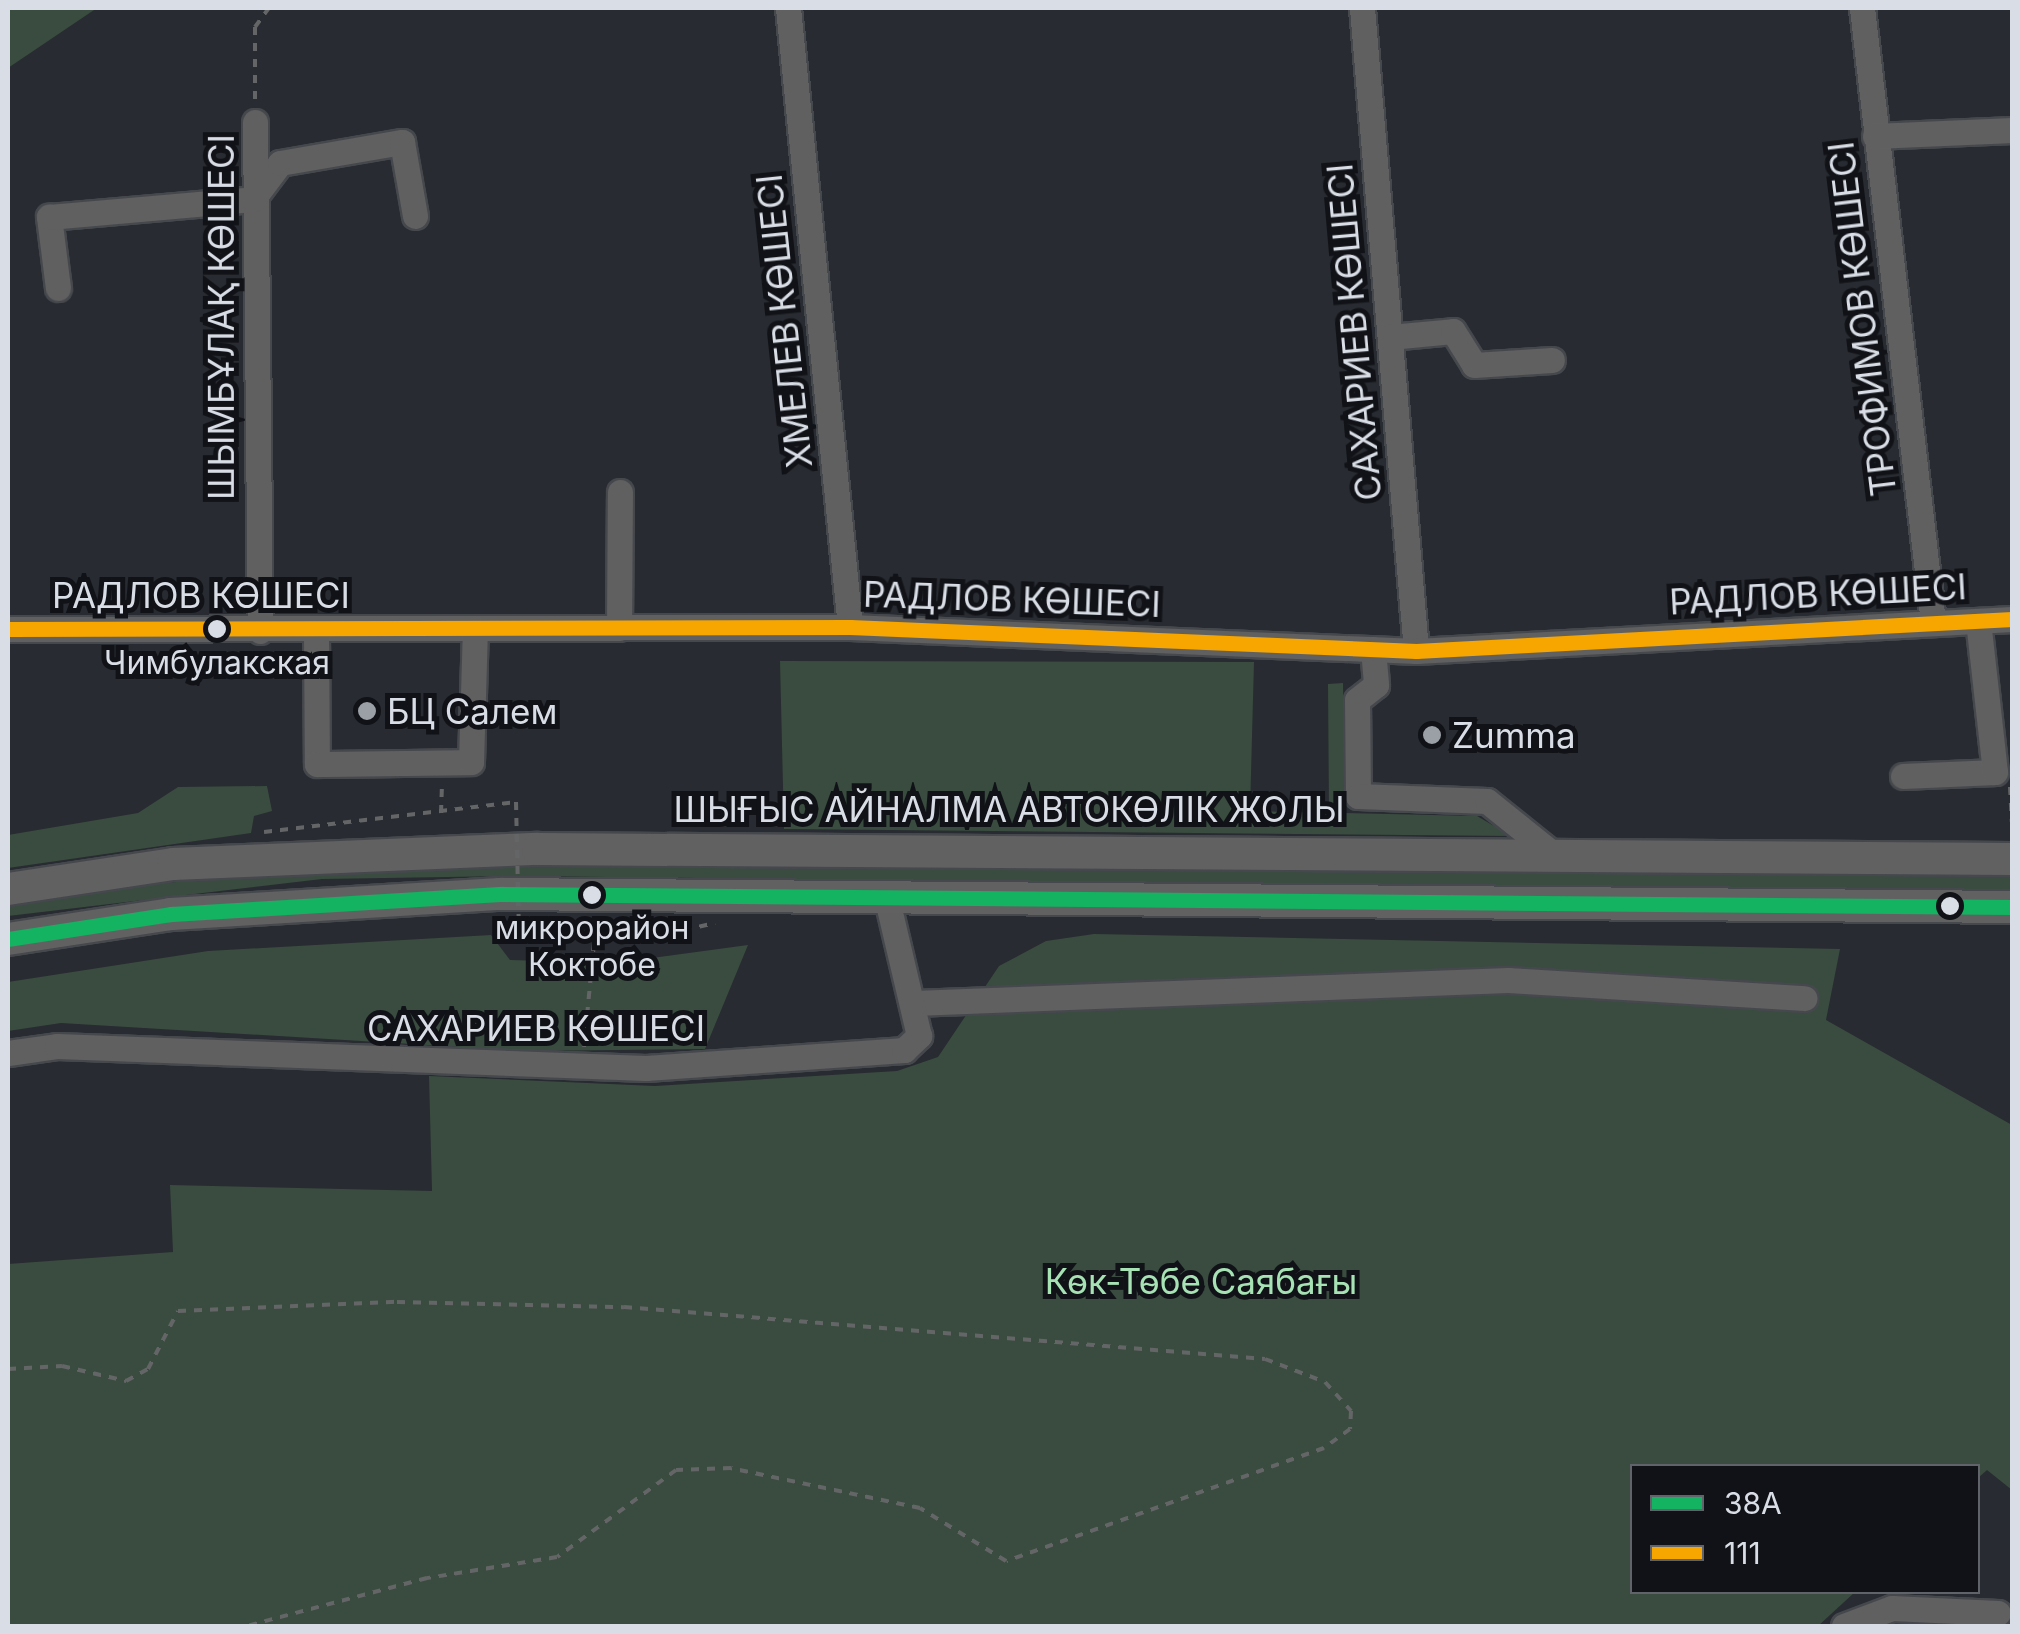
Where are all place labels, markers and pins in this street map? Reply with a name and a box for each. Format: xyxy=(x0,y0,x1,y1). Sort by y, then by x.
marker: Чимбулакская xyxy=(207,619,227,639)
place label: Чимбулакская xyxy=(104,644,330,682)
place label: БЦ Салем xyxy=(387,690,557,732)
marker: БЦ Салем xyxy=(356,700,378,722)
place label: Zumma xyxy=(1452,714,1576,756)
marker: Zumma xyxy=(1421,724,1443,746)
marker: микрорайон Коктобе xyxy=(582,885,602,905)
unlabelled marker xyxy=(1940,896,1960,916)
place label: микрорайон Коктобе xyxy=(495,910,689,985)

